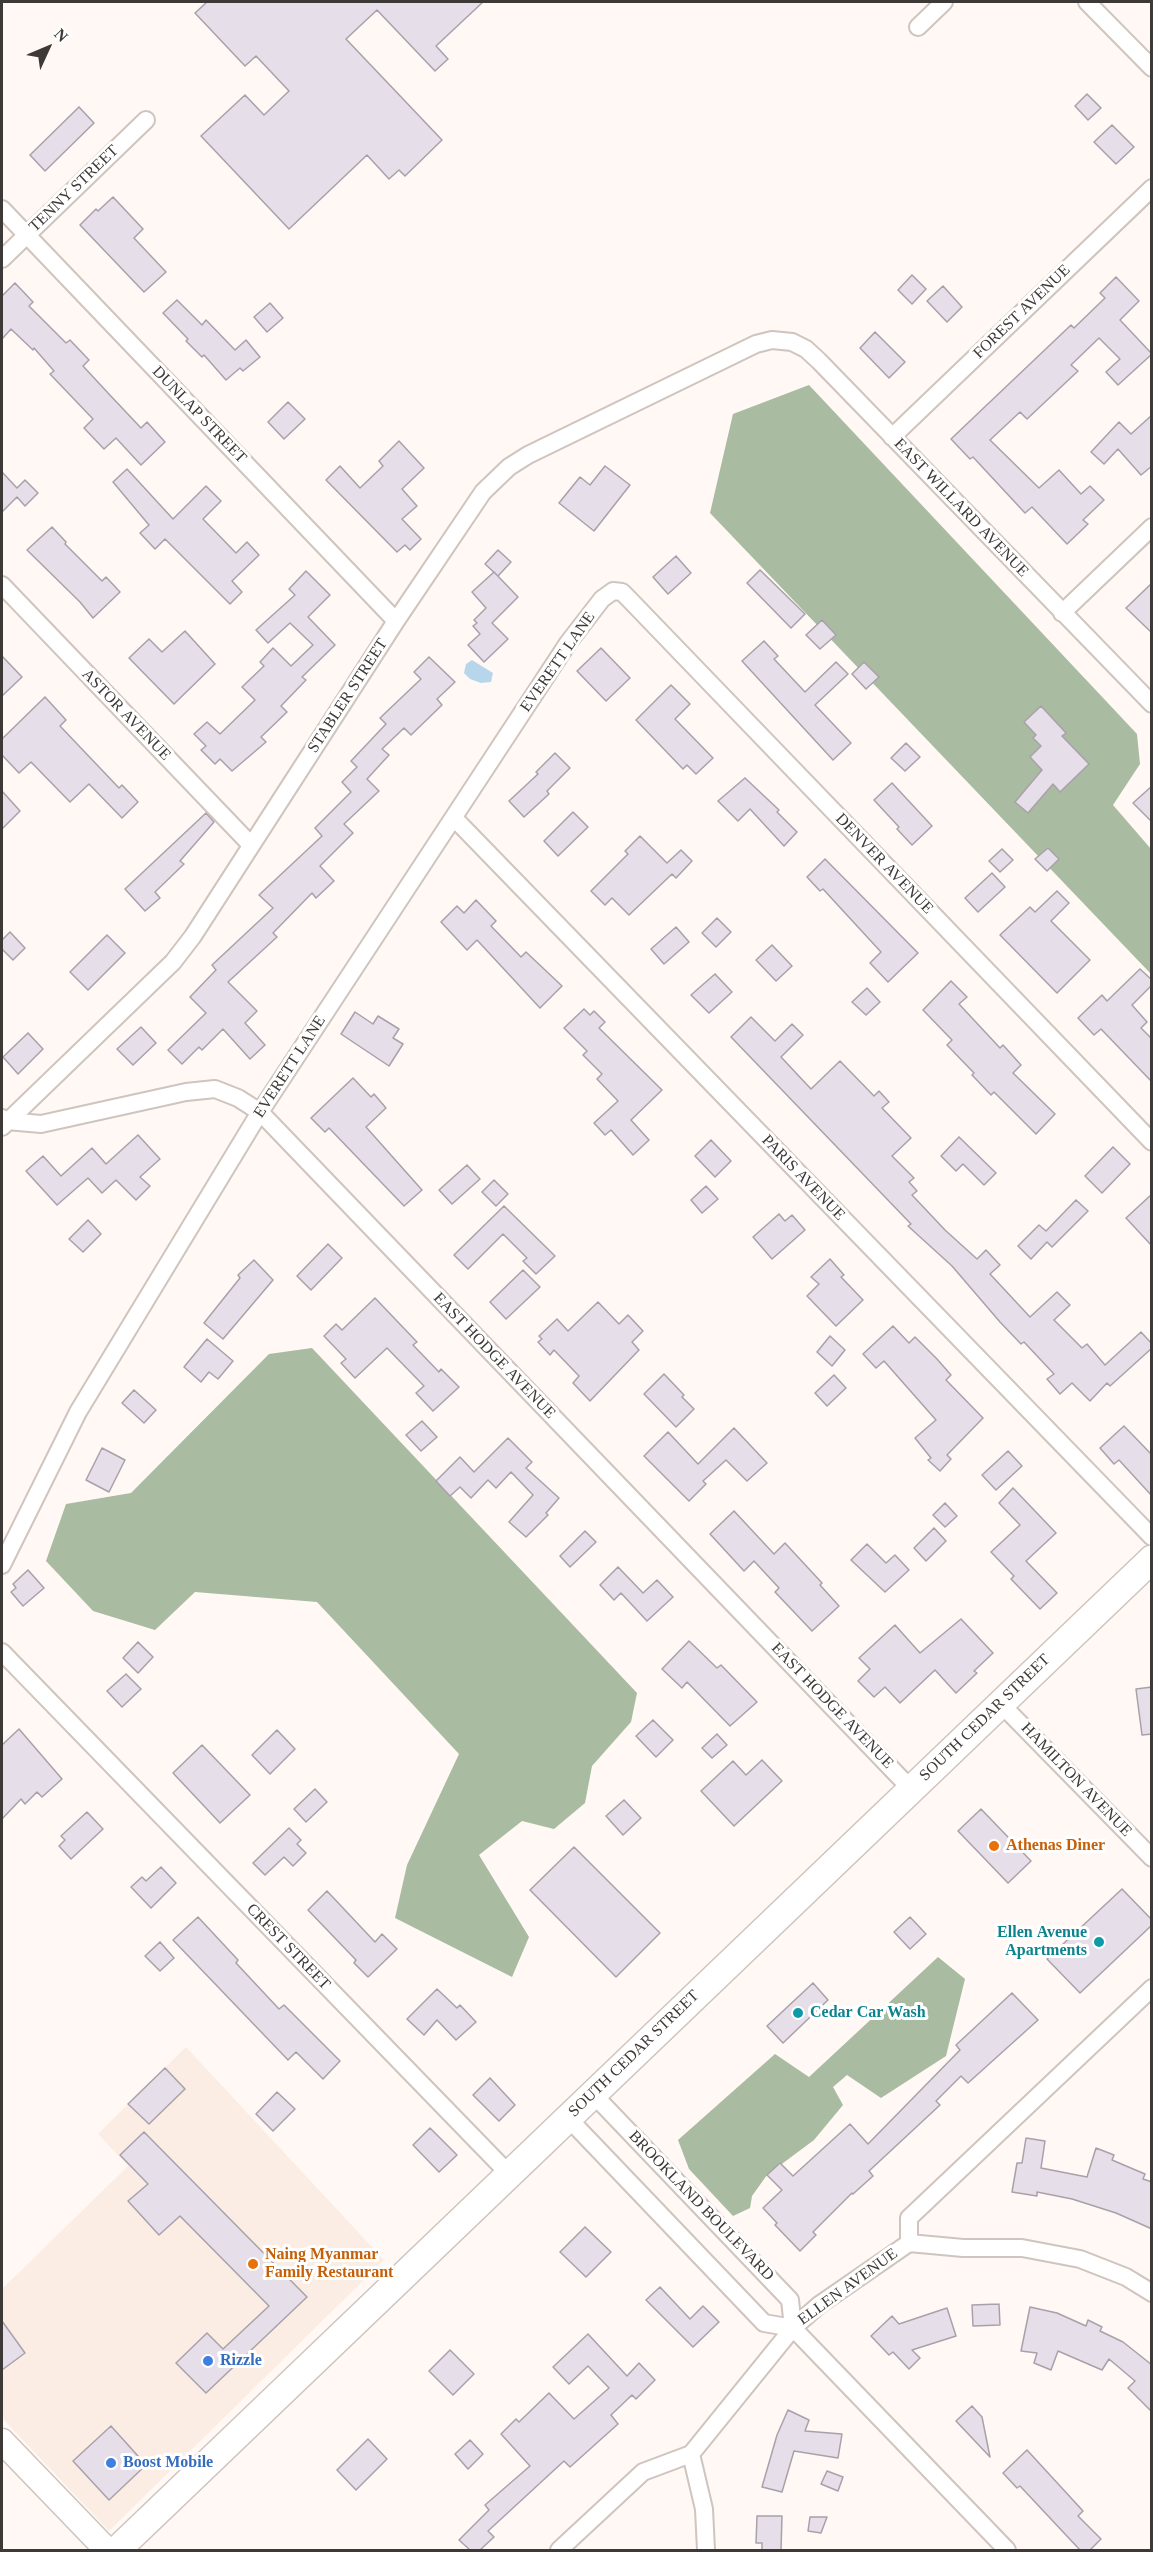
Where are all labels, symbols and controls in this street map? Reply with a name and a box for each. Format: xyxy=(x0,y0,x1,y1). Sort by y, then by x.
north arrow xyxy=(18,18,78,78)
text: N xyxy=(51,25,71,45)
street label: TENNY STREET xyxy=(25,142,123,236)
street label: FOREST AVENUE xyxy=(970,261,1074,363)
street label: DUNLAP STREET xyxy=(148,362,250,468)
street label: EAST WILLARD AVENUE xyxy=(890,435,1032,581)
street label: EVERETT LANE xyxy=(516,608,600,716)
street label: STABLER STREET xyxy=(304,635,392,757)
street label: ASTOR AVENUE xyxy=(77,665,175,765)
street label: DENVER AVENUE xyxy=(831,810,937,918)
street label: EVERETT LANE xyxy=(250,1012,330,1122)
street label: PARIS AVENUE xyxy=(757,1131,849,1225)
street label: EAST HODGE AVENUE xyxy=(429,1289,559,1423)
street label: EAST HODGE AVENUE xyxy=(767,1639,897,1773)
street label: SOUTH CEDAR STREET xyxy=(916,1651,1054,1785)
street label: HAMILTON AVENUE xyxy=(1017,1719,1135,1841)
place label: Athenas Diner xyxy=(1006,1836,1105,1856)
marker: Athenas Diner xyxy=(987,1839,1001,1853)
street label: CREST STREET xyxy=(242,1900,334,1994)
place label: Ellen Avenue Apartments xyxy=(997,1923,1087,1961)
marker: Ellen Avenue Apartments xyxy=(1092,1935,1106,1949)
street label: SOUTH CEDAR STREET xyxy=(565,1987,703,2121)
place label: Cedar Car Wash xyxy=(810,2003,926,2023)
marker: Cedar Car Wash xyxy=(791,2006,805,2020)
street label: BROOKLAND BOULEVARD xyxy=(624,2127,778,2285)
street label: ELLEN AVENUE xyxy=(794,2244,902,2330)
place label: Naing Myanmar Family Restaurant xyxy=(265,2245,393,2283)
marker: Naing Myanmar Family Restaurant xyxy=(246,2257,260,2271)
place label: Rizzle xyxy=(220,2351,262,2371)
marker: Rizzle xyxy=(201,2354,215,2368)
place label: Boost Mobile xyxy=(123,2453,213,2473)
marker: Boost Mobile xyxy=(104,2456,118,2470)

